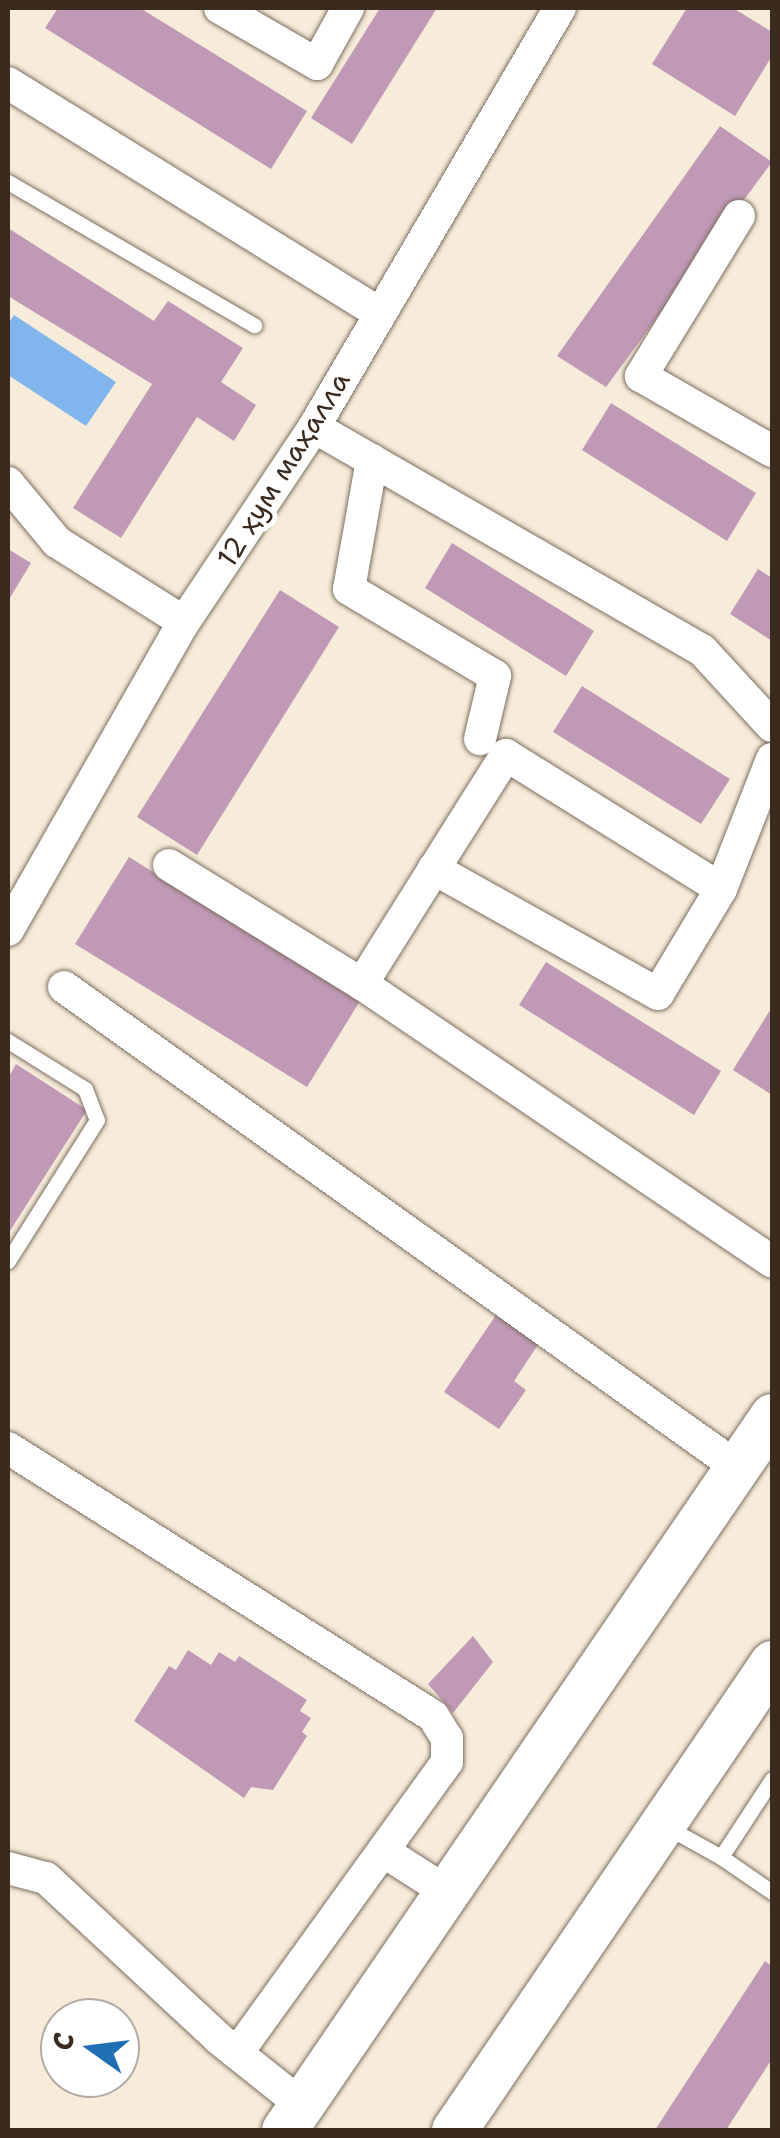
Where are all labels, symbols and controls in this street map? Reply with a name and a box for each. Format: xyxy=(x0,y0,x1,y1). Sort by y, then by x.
street label: 12 ҳум маҳалла xyxy=(209,365,357,573)
north arrow xyxy=(40,1998,140,2098)
text: С xyxy=(42,2028,83,2054)

